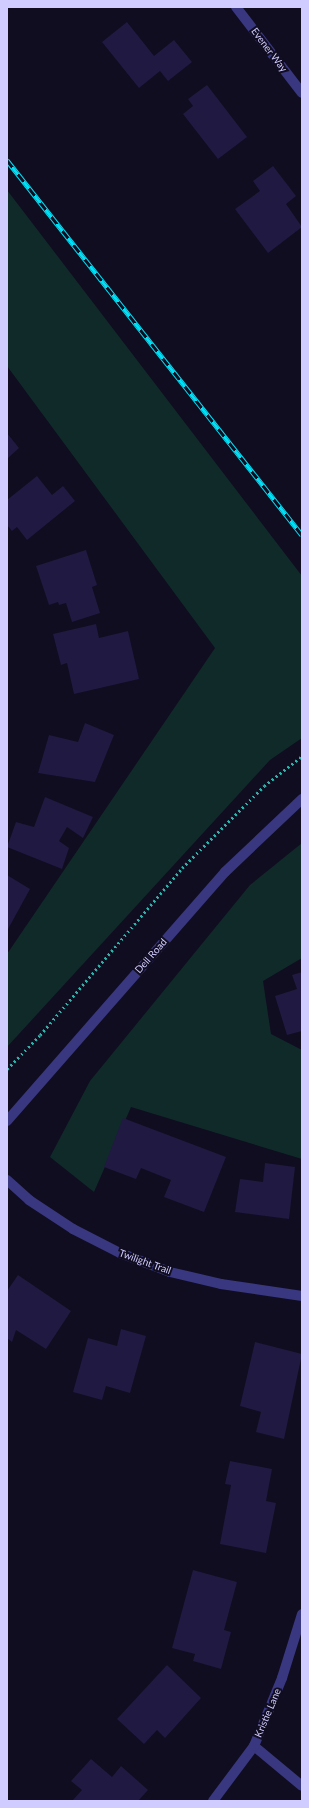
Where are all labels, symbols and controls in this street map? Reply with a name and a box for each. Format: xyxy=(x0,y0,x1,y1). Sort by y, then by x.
street label: Evener Way xyxy=(248,25,290,75)
street label: Dell Road xyxy=(133,936,169,976)
street label: Twilight Trail xyxy=(117,1247,173,1277)
street label: Kristie Lane xyxy=(252,1687,284,1739)

